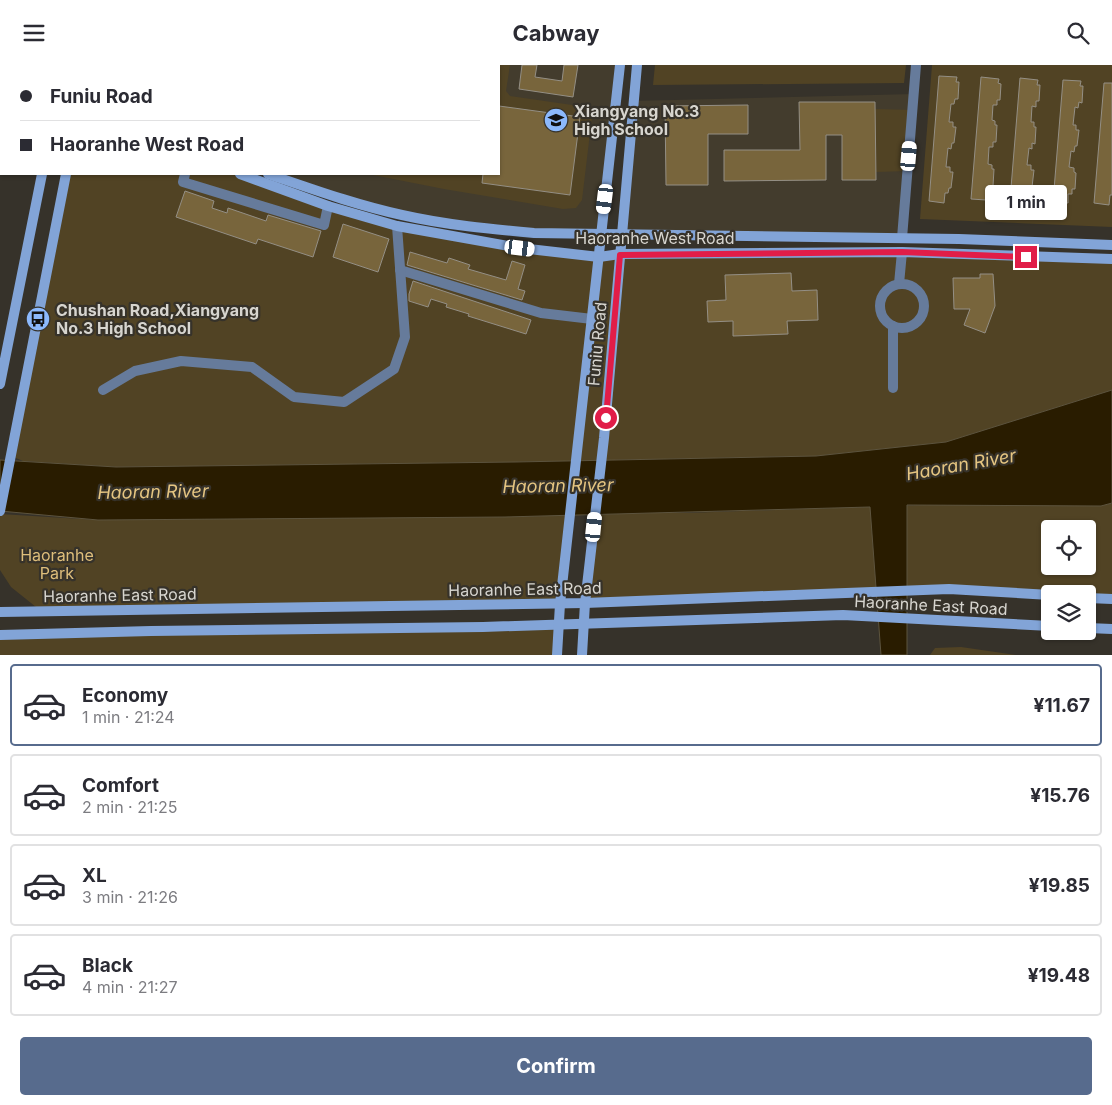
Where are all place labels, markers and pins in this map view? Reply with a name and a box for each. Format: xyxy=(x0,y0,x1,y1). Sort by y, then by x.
place label: Xiangyang No.3 High School xyxy=(574,101,699,139)
school or university icon: Xiangyang No.3 High School xyxy=(543,107,569,133)
place label: Chushan Road,Xiangyang No.3 High School xyxy=(56,300,259,338)
bus stop icon: Chushan Road,Xiangyang No.3 High School xyxy=(25,306,51,332)

